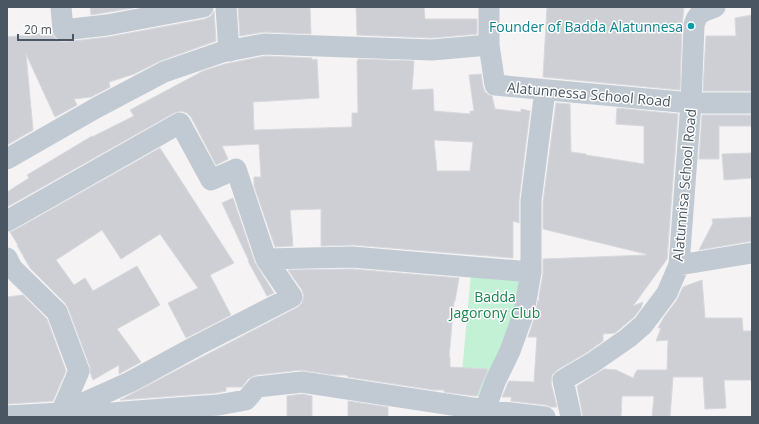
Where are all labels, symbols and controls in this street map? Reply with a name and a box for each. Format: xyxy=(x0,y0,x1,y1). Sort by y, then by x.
scale bar xyxy=(18,16,73,42)
place label: Founder of Badda Alatunnesa xyxy=(489,17,683,36)
text: 20 m xyxy=(24,21,52,38)
marker: Founder of Badda Alatunnesa xyxy=(686,21,696,31)
street label: Alatunnessa School Road xyxy=(507,77,671,111)
street label: Alatunnisa School Road xyxy=(668,108,700,262)
park label: Badda Jagorony Club xyxy=(448,287,540,322)

